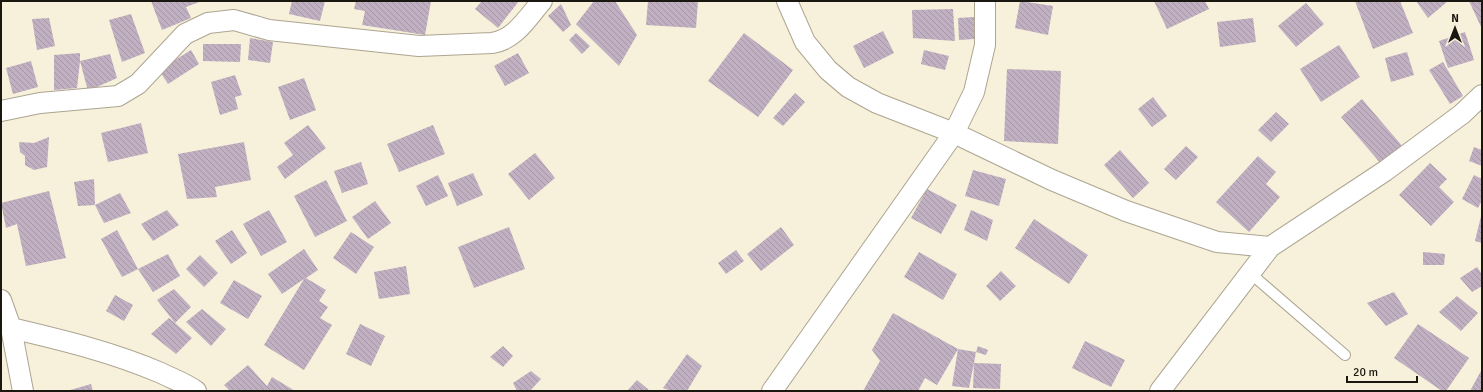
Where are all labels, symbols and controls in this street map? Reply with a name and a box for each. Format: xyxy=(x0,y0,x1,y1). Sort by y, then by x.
north arrow xyxy=(1435,8,1475,48)
text: N xyxy=(1451,12,1459,25)
scale bar xyxy=(1347,358,1417,384)
text: 20 m xyxy=(1353,365,1378,380)

